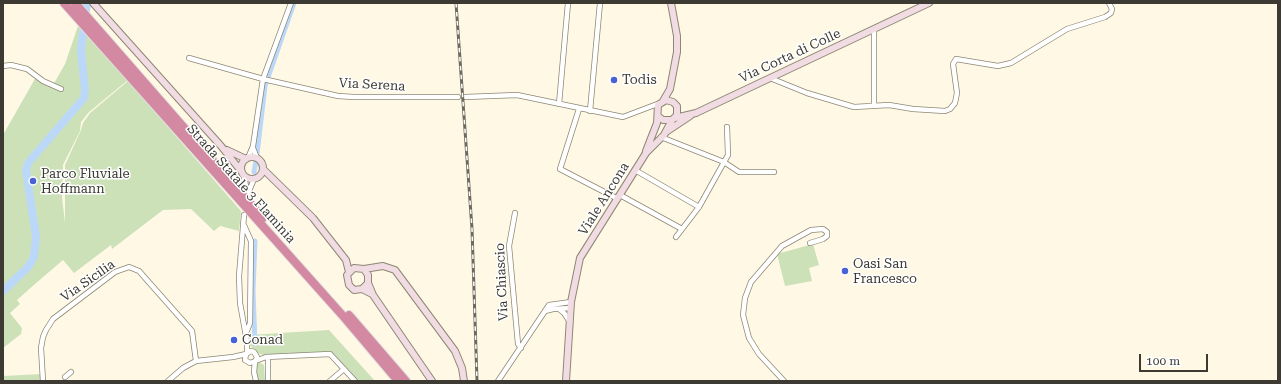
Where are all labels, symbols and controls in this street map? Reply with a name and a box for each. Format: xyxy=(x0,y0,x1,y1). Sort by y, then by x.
street label: Via Corta di Colle xyxy=(737,26,843,86)
place label: Todis xyxy=(622,72,657,88)
street label: Via Serena xyxy=(338,75,406,95)
marker: Todis xyxy=(609,75,619,85)
street label: Strada Statale 3 Flaminia xyxy=(183,121,299,247)
street label: Viale Ancona xyxy=(575,160,633,238)
place label: Parco Fluviale Hoffmann xyxy=(41,166,130,197)
marker: Parco Fluviale Hoffmann xyxy=(28,176,38,186)
street label: Via Chiascio xyxy=(492,243,512,321)
place label: Oasi San Francesco xyxy=(853,256,917,287)
street label: Via Sicilia xyxy=(58,257,118,305)
marker: Oasi San Francesco xyxy=(840,266,850,276)
place label: Conad xyxy=(242,332,283,348)
marker: Conad xyxy=(229,335,239,345)
scale bar xyxy=(1141,346,1210,372)
text: 100 m xyxy=(1146,354,1180,368)

